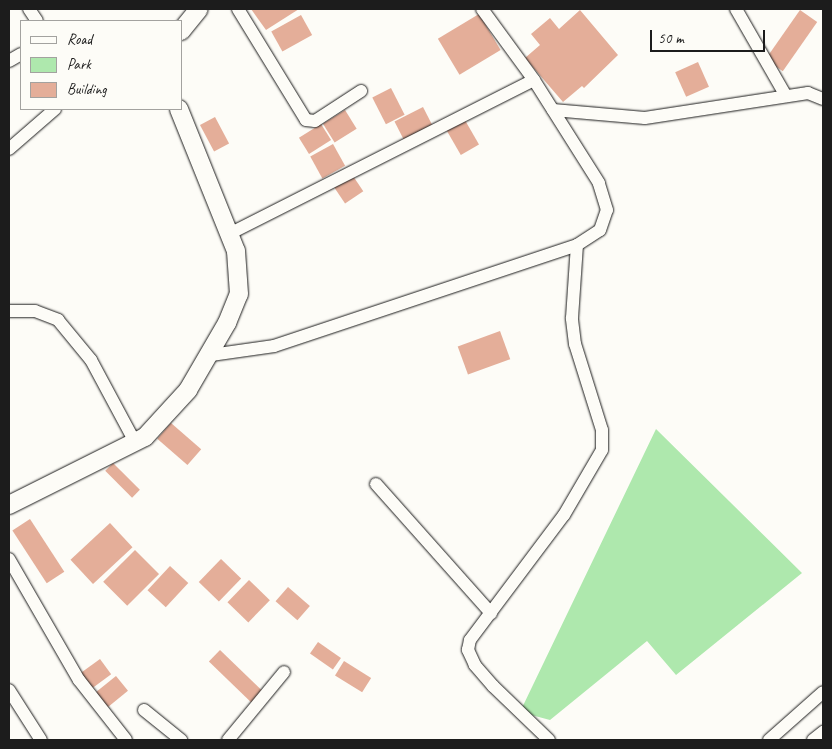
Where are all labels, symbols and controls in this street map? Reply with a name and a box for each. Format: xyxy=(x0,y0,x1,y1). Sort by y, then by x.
legend xyxy=(20,20,182,110)
scale bar xyxy=(652,20,767,52)
text: 50 m xyxy=(658,29,684,48)
text: Road xyxy=(67,30,92,49)
text: Park xyxy=(67,55,91,74)
text: Building xyxy=(67,80,106,99)

